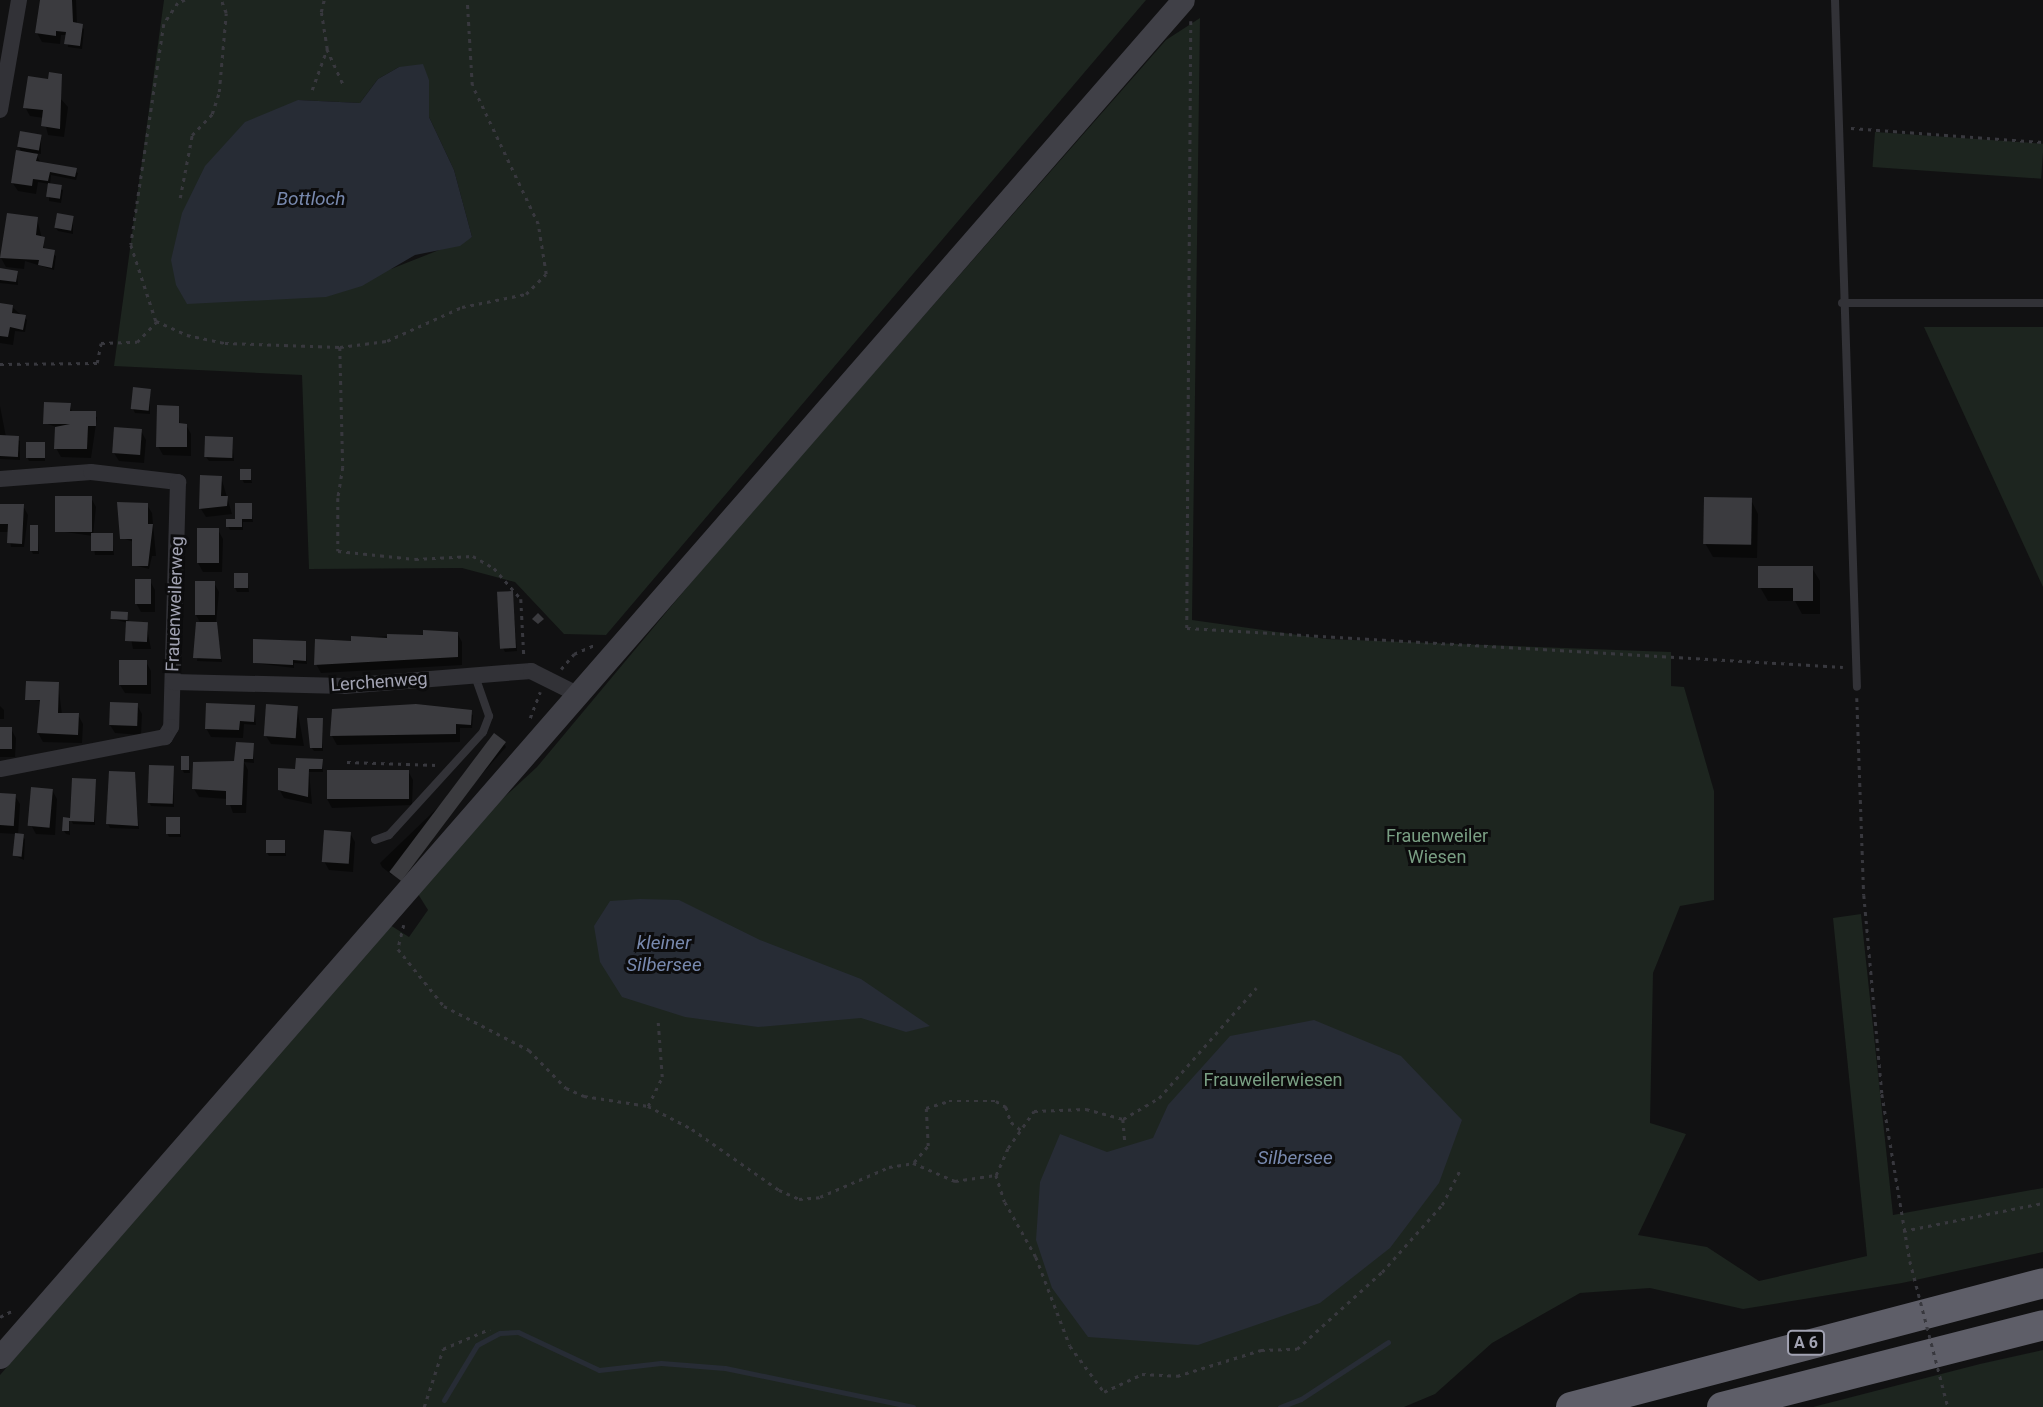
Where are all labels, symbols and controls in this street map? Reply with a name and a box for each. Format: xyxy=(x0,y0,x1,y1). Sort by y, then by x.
water label: Bottloch xyxy=(277,188,345,210)
street label: Frauenweilerweg xyxy=(162,536,188,672)
street label: Lerchenweg xyxy=(330,668,428,696)
park label: Frauenweiler Wiesen xyxy=(1386,826,1488,868)
water label: kleiner Silbersee xyxy=(626,932,702,976)
park label: Frauweilerwiesen xyxy=(1203,1069,1343,1091)
water label: Silbersee xyxy=(1257,1147,1333,1169)
road number: A 6 xyxy=(1787,1330,1825,1356)

